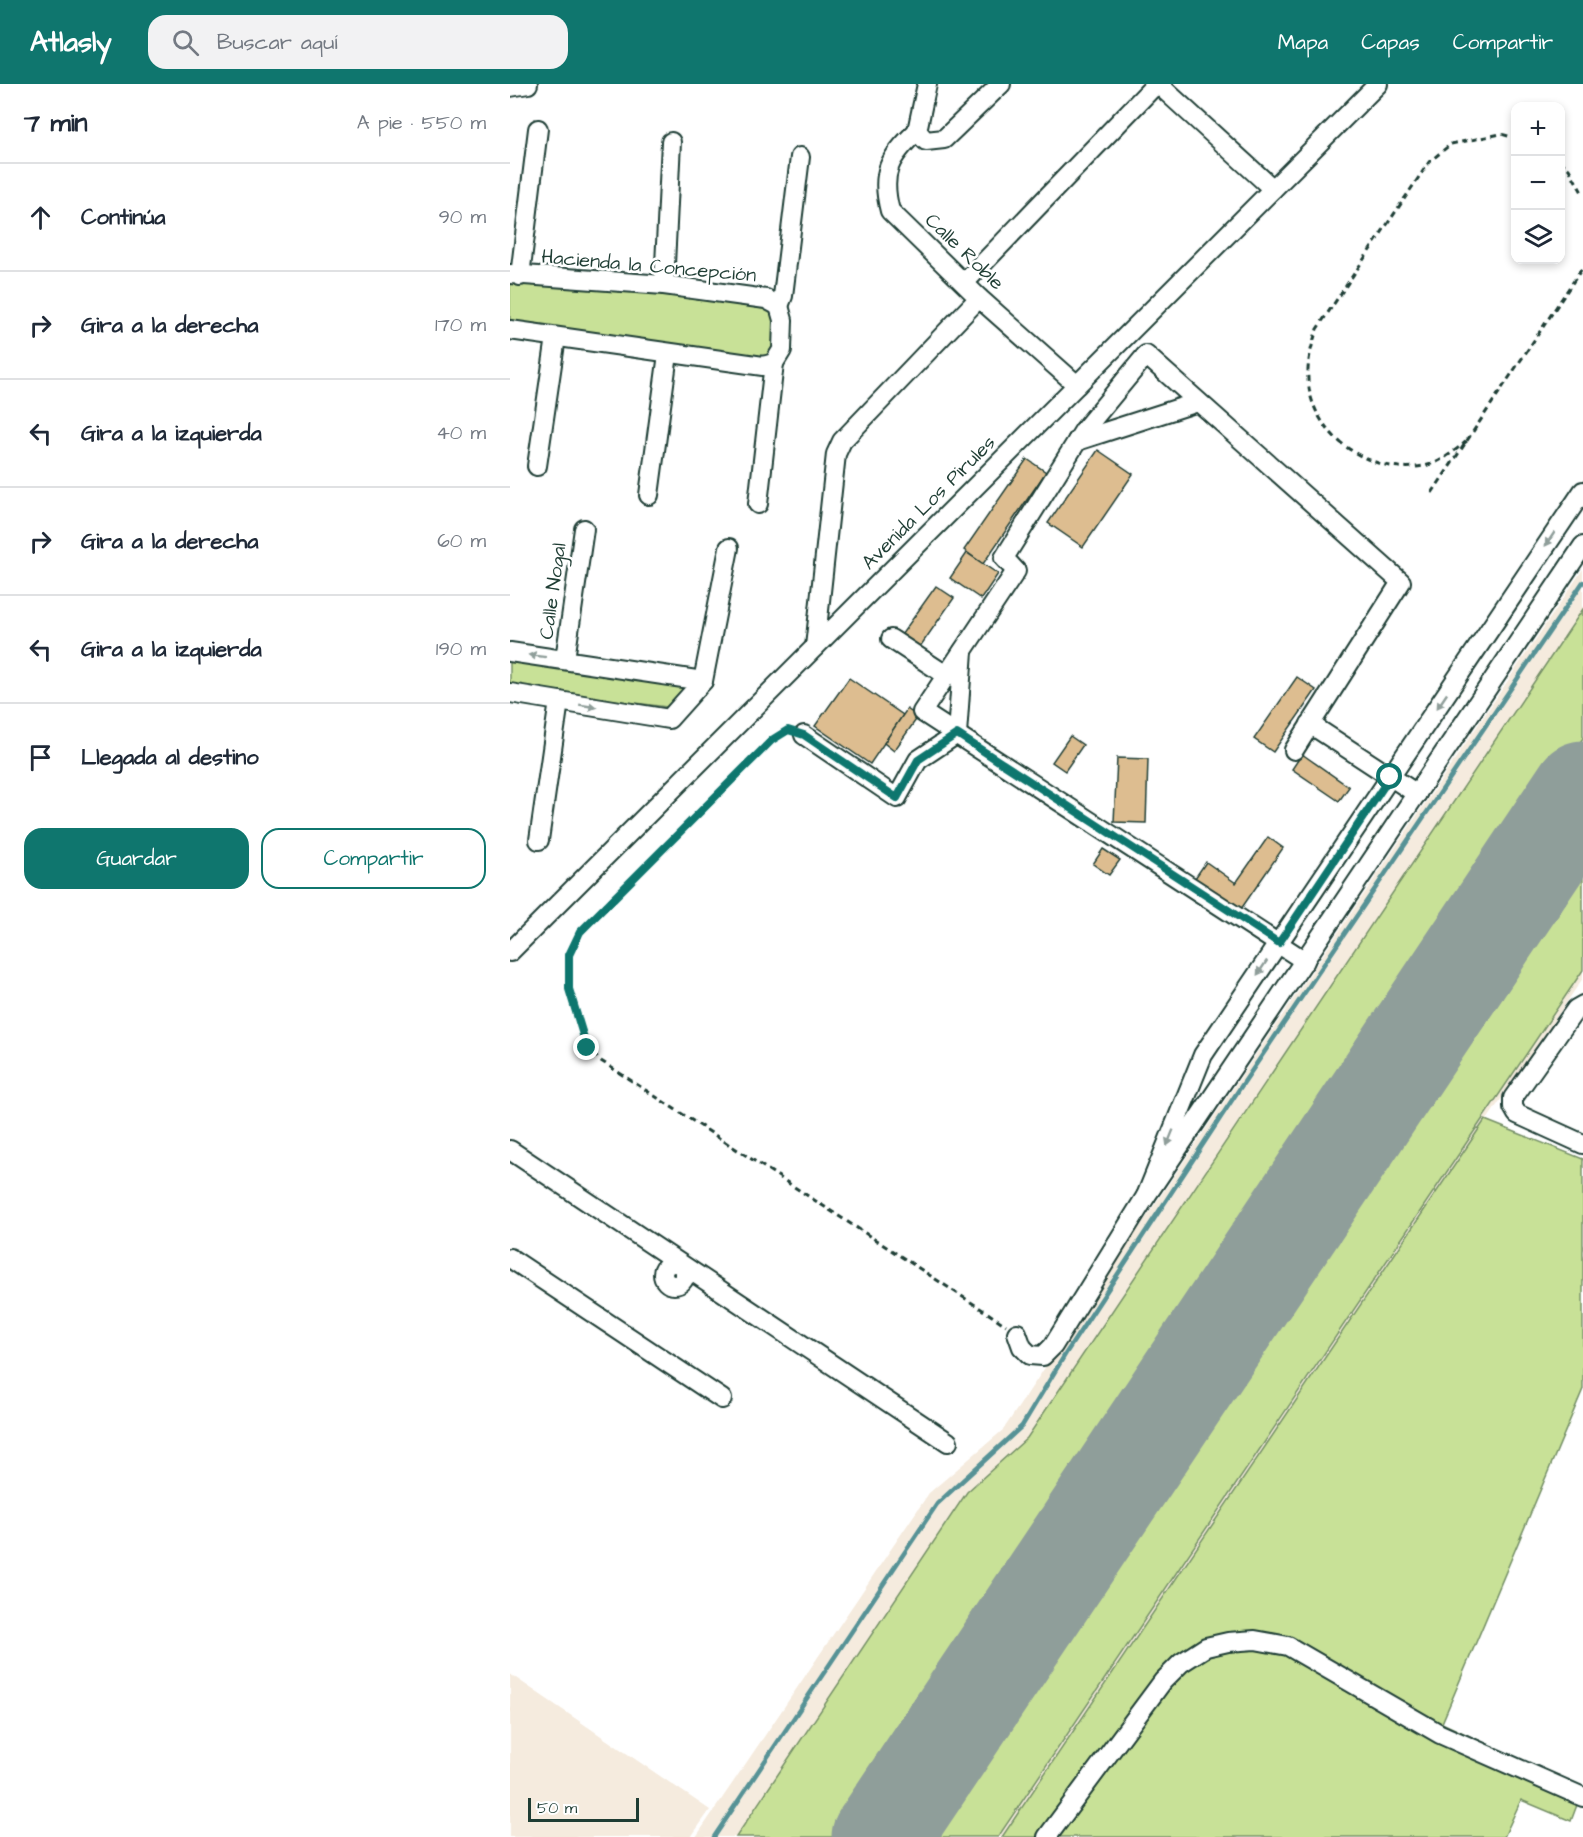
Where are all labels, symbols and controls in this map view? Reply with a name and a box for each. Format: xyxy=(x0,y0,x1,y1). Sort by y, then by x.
search box xyxy=(148,15,568,69)
text: Atlasly xyxy=(30,23,112,62)
icon: search xyxy=(169,26,202,59)
text: Buscar aquí xyxy=(217,27,338,58)
text: Mapa xyxy=(1278,28,1328,57)
text: Capas xyxy=(1361,28,1420,57)
text: Compartir xyxy=(1453,28,1553,57)
map controls xyxy=(1511,102,1565,264)
button: + xyxy=(1511,102,1565,156)
text: 7 min xyxy=(24,105,88,141)
text: A pie · 550 m xyxy=(357,109,486,137)
button: − xyxy=(1511,156,1565,210)
icon: ahead xyxy=(24,201,57,234)
text: Continúa xyxy=(81,202,166,233)
text: 90 m xyxy=(438,203,486,231)
street label: Calle Roble xyxy=(919,207,1010,297)
button: layers xyxy=(1511,210,1565,264)
street label: Hacienda la Concepción xyxy=(540,243,757,289)
icon: right xyxy=(24,309,57,342)
text: Gira a la derecha xyxy=(81,310,258,341)
text: 170 m xyxy=(435,311,486,339)
icon: left xyxy=(24,417,57,450)
text: Gira a la izquierda xyxy=(81,418,262,449)
text: 40 m xyxy=(436,419,486,447)
street label: Avenida Los Pirules xyxy=(855,429,1002,576)
icon: right xyxy=(24,525,57,558)
text: Gira a la derecha xyxy=(81,526,258,557)
text: 60 m xyxy=(437,527,486,555)
one-way arrow xyxy=(1544,531,1556,547)
street label: Calle Nogal xyxy=(532,541,575,641)
icon: left xyxy=(24,633,57,666)
text: Gira a la izquierda xyxy=(81,634,262,665)
text: 190 m xyxy=(436,635,486,663)
one-way arrow xyxy=(527,651,546,660)
one-way arrow xyxy=(1436,693,1447,710)
one-way arrow xyxy=(579,702,598,711)
icon: arrive xyxy=(24,741,57,774)
text: Llegada al destino xyxy=(81,742,259,773)
route start xyxy=(1376,763,1402,789)
button: Guardar xyxy=(24,828,249,889)
button: Compartir xyxy=(261,828,486,889)
one-way arrow xyxy=(1256,959,1268,975)
route end xyxy=(573,1034,599,1060)
one-way arrow xyxy=(1164,1129,1174,1147)
scale bar xyxy=(528,1795,639,1822)
text: 50 m xyxy=(537,1797,577,1819)

